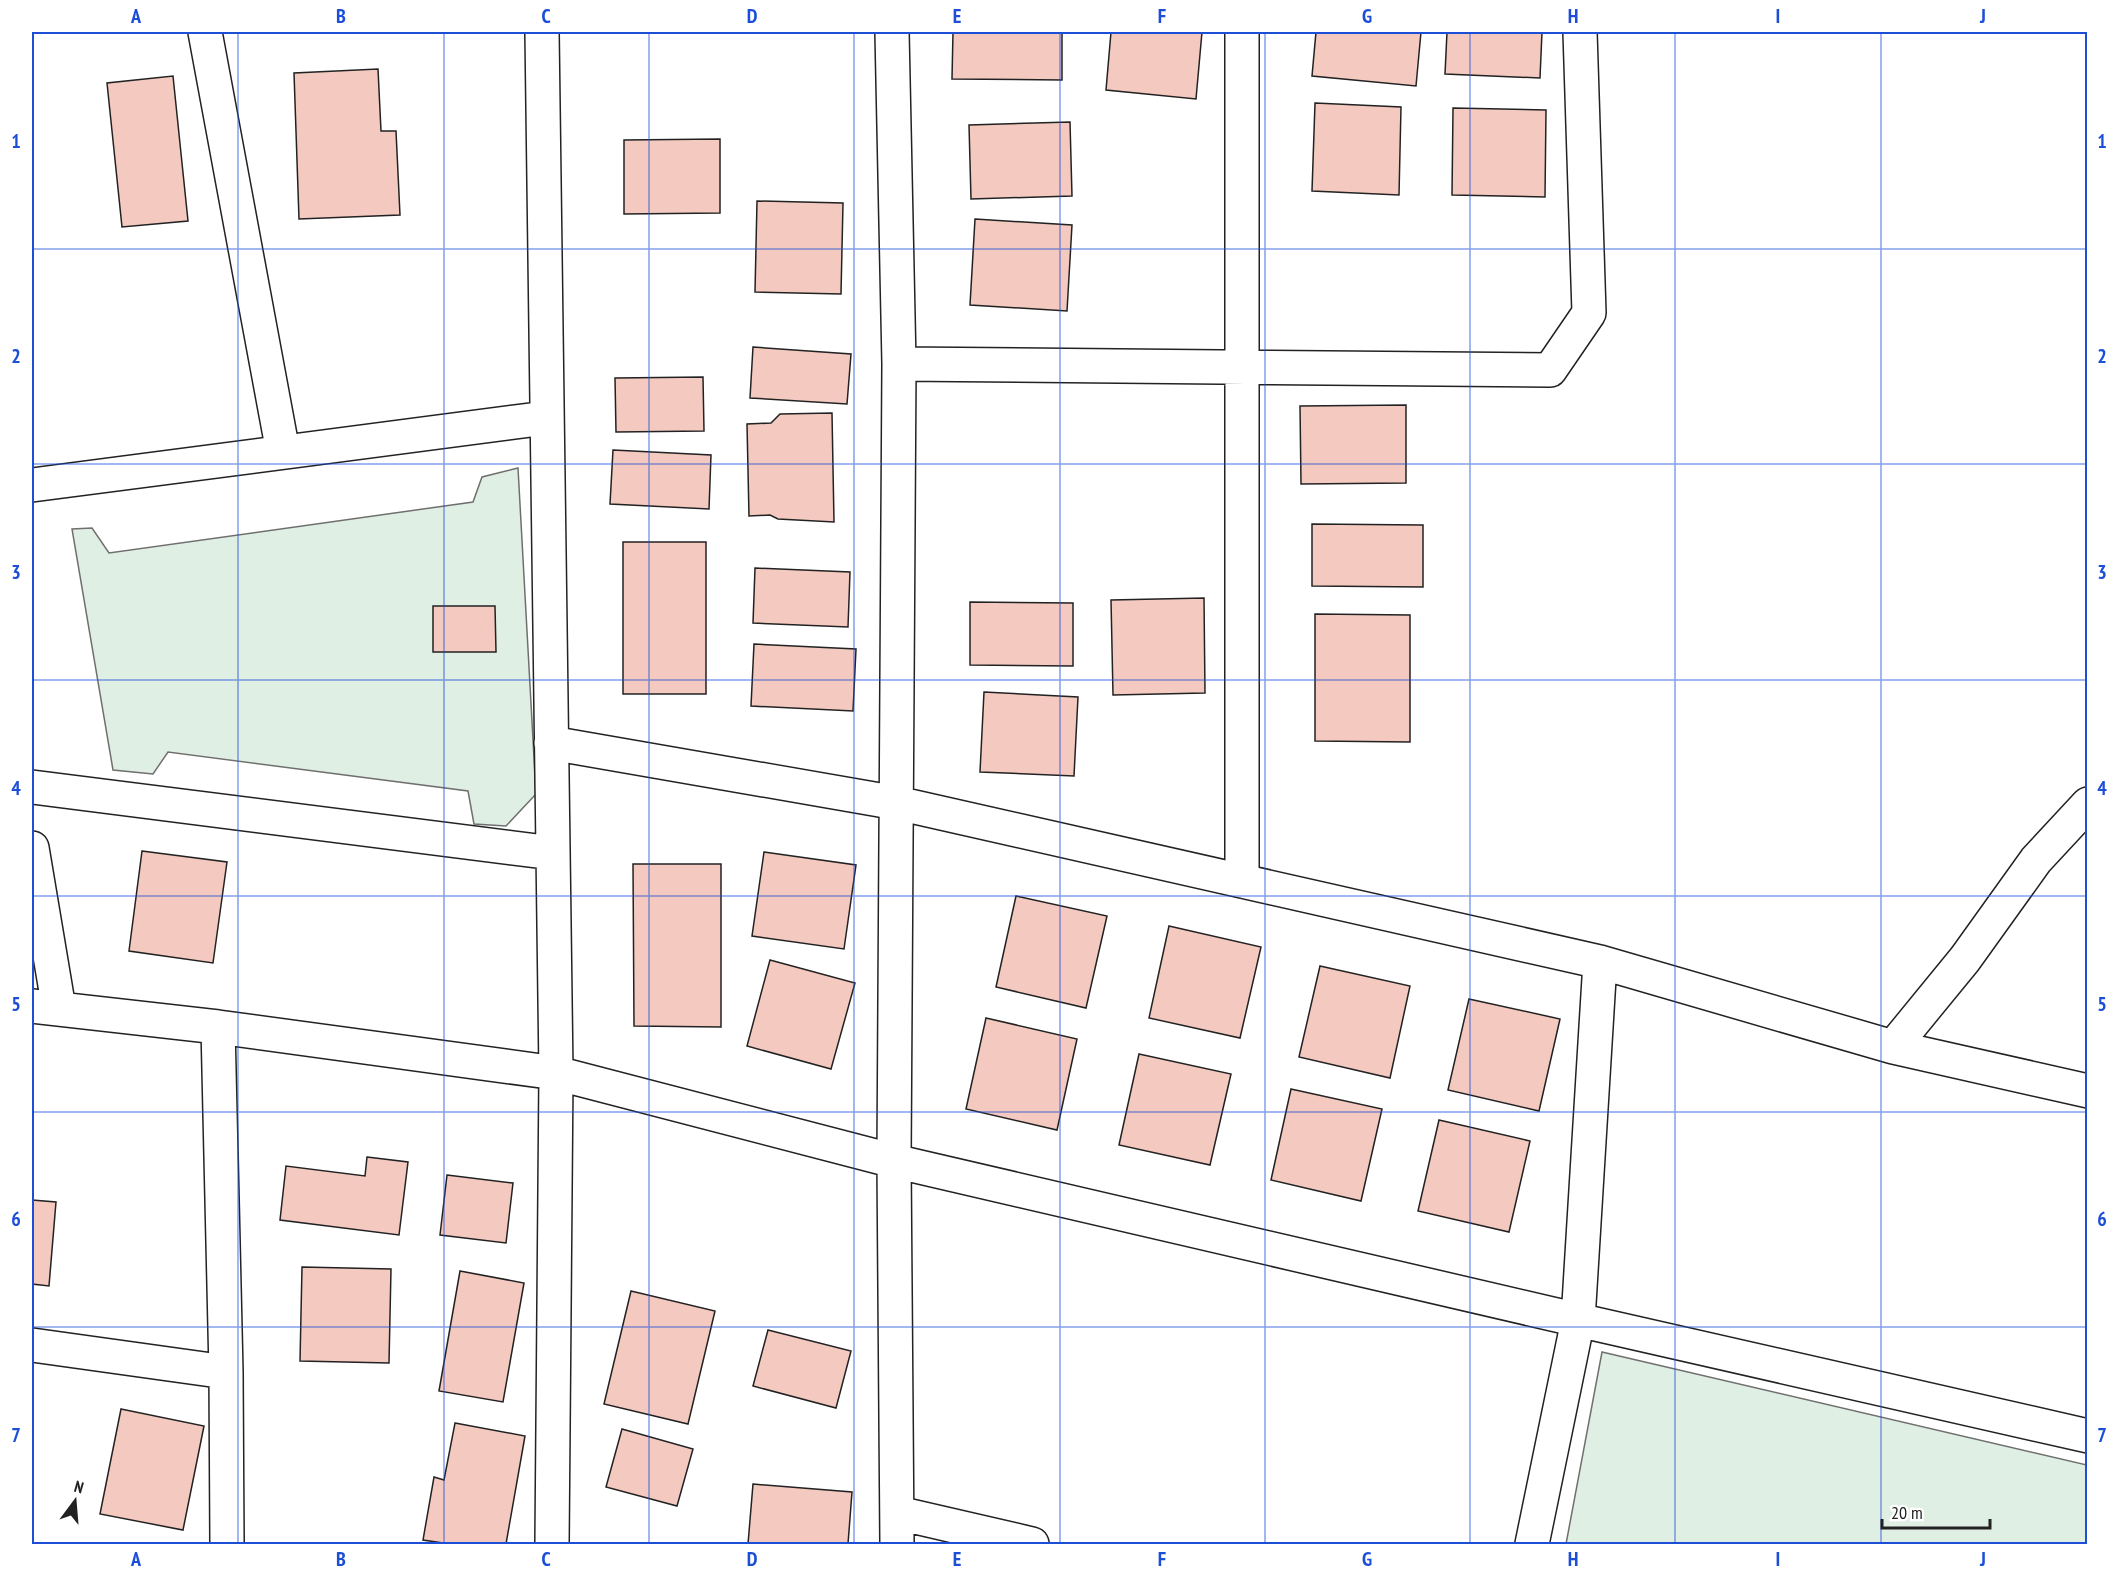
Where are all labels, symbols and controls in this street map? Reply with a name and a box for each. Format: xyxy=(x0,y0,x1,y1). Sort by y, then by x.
text: A xyxy=(130,3,142,29)
text: B xyxy=(336,3,346,29)
text: C xyxy=(541,3,551,29)
text: D xyxy=(747,3,758,29)
text: E xyxy=(953,3,961,29)
text: F xyxy=(1158,3,1166,29)
text: G xyxy=(1362,3,1372,29)
text: H xyxy=(1568,3,1578,29)
text: I xyxy=(1776,3,1780,29)
text: J xyxy=(1979,3,1986,29)
text: 1 xyxy=(11,128,21,154)
text: 1 xyxy=(2097,128,2107,154)
text: 2 xyxy=(11,343,21,369)
text: 2 xyxy=(2097,343,2107,369)
text: 3 xyxy=(11,559,21,585)
text: 3 xyxy=(2097,559,2107,585)
text: 4 xyxy=(11,775,21,801)
text: 4 xyxy=(2097,775,2107,801)
text: 5 xyxy=(11,991,21,1017)
text: 5 xyxy=(2097,991,2107,1017)
text: 6 xyxy=(11,1206,21,1232)
text: 6 xyxy=(2097,1206,2107,1232)
text: 7 xyxy=(11,1422,21,1448)
text: 7 xyxy=(2097,1422,2107,1448)
north arrow xyxy=(45,1471,105,1531)
text: N xyxy=(72,1476,86,1497)
scale bar xyxy=(1882,1492,1990,1530)
text: 20 m xyxy=(1891,1501,1923,1524)
text: A xyxy=(130,1546,142,1572)
text: B xyxy=(336,1546,346,1572)
text: C xyxy=(541,1546,551,1572)
text: D xyxy=(747,1546,758,1572)
text: E xyxy=(953,1546,961,1572)
text: F xyxy=(1158,1546,1166,1572)
text: G xyxy=(1362,1546,1372,1572)
text: H xyxy=(1568,1546,1578,1572)
text: I xyxy=(1776,1546,1780,1572)
text: J xyxy=(1979,1546,1986,1572)

